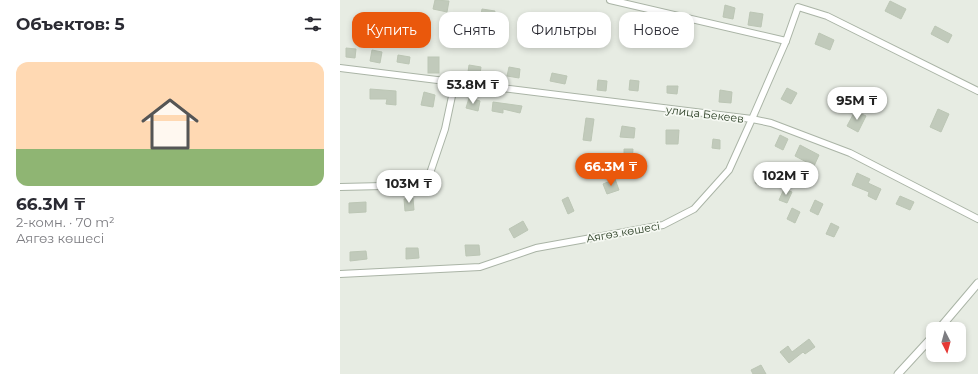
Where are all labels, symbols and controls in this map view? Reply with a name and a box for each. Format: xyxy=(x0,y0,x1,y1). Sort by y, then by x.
chip: Купить xyxy=(352,12,431,48)
chip: Снять xyxy=(439,12,509,48)
chip: Фильтры xyxy=(517,12,611,48)
chip: Новое xyxy=(619,12,694,48)
icon: filters xyxy=(302,13,324,35)
text: Объектов: 5 xyxy=(16,14,125,34)
pin: 53.8M ₸ xyxy=(436,71,510,105)
text: 53.8M ₸ xyxy=(446,76,500,92)
pin: 95M ₸ xyxy=(829,87,885,121)
icon: home xyxy=(134,88,206,160)
text: 95M ₸ xyxy=(836,92,878,108)
street label: улица Бекеев xyxy=(664,102,745,126)
pin: 66.3M ₸ xyxy=(574,153,648,187)
text: 66.3M ₸ xyxy=(584,158,638,174)
pin: 102M ₸ xyxy=(753,162,819,196)
text: 102M ₸ xyxy=(762,167,810,183)
pin: 103M ₸ xyxy=(376,170,442,204)
text: 103M ₸ xyxy=(385,175,433,191)
text: 66.3M ₸ xyxy=(16,194,86,214)
text: 2-комн. · 70 m² xyxy=(16,214,115,230)
street label: Аягөз көшесі xyxy=(585,219,661,245)
text: Аягөз көшесі xyxy=(16,230,104,246)
north arrow xyxy=(926,322,966,362)
map controls xyxy=(926,322,966,362)

